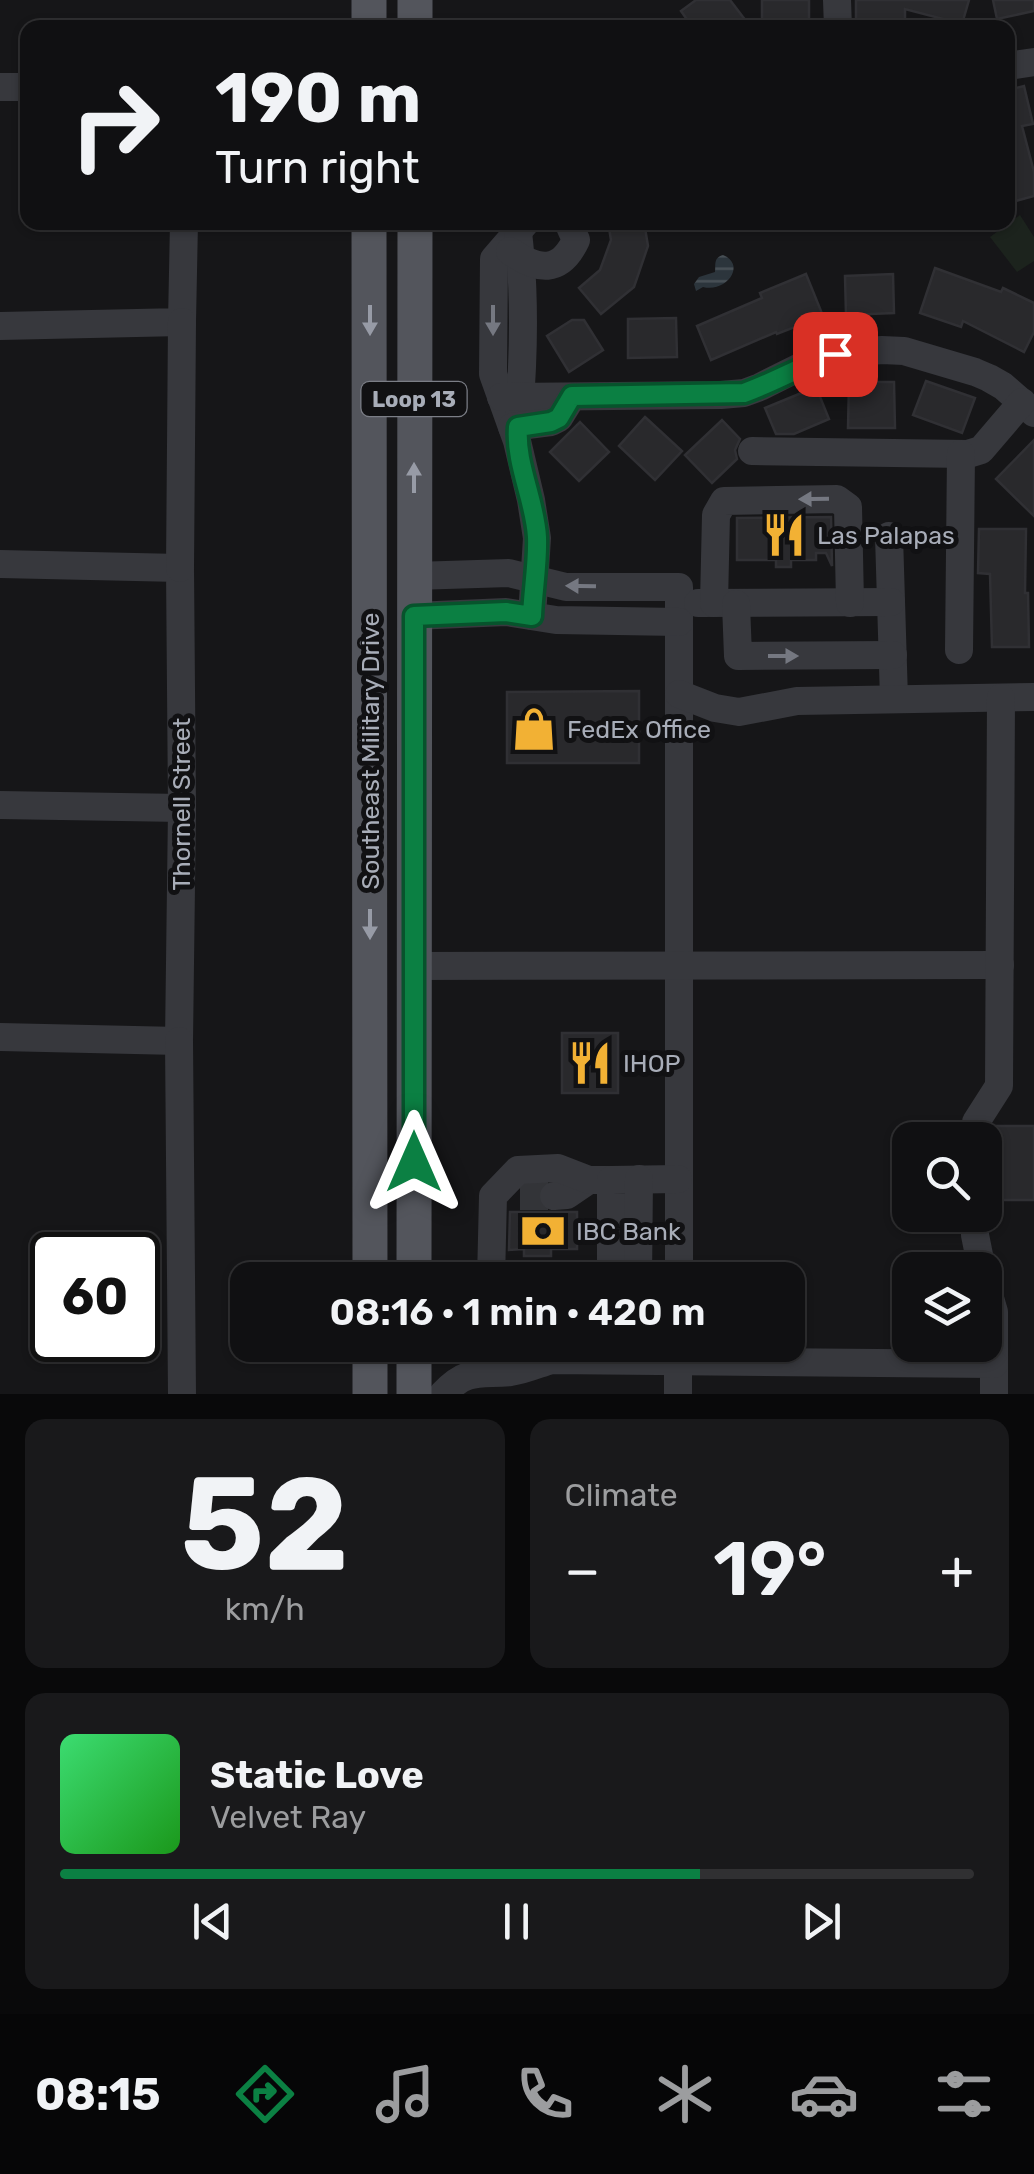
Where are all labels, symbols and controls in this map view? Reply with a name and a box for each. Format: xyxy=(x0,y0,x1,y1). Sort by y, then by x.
text: 190 m xyxy=(215,57,421,140)
icon: right xyxy=(50,60,180,190)
text: Turn right xyxy=(215,141,419,194)
one-way arrow xyxy=(362,304,378,336)
one-way arrow xyxy=(485,305,501,337)
pin xyxy=(793,312,878,397)
icon: arrive xyxy=(808,327,863,382)
road number: Loop 13 xyxy=(362,382,466,416)
one-way arrow xyxy=(406,462,422,494)
one-way arrow xyxy=(797,491,829,507)
restaurant icon: Las Palapas xyxy=(760,511,808,559)
place label: Las Palapas xyxy=(817,521,955,550)
one-way arrow xyxy=(565,578,597,594)
street label: Southeast Military Drive xyxy=(356,613,385,889)
one-way arrow xyxy=(767,648,799,664)
shop icon: FedEx Office xyxy=(510,705,558,753)
place label: FedEx Office xyxy=(567,715,711,744)
street label: Thornell Street xyxy=(167,717,196,890)
one-way arrow xyxy=(362,909,378,941)
restaurant icon: IHOP xyxy=(566,1039,614,1087)
place label: IHOP xyxy=(623,1049,681,1078)
position arrow xyxy=(362,1110,466,1214)
map controls xyxy=(892,1122,1002,1362)
button: search xyxy=(892,1122,1002,1232)
bank icon: IBC Bank xyxy=(519,1207,567,1255)
place label: IBC Bank xyxy=(576,1217,681,1246)
speed limit sign: 60 xyxy=(30,1232,160,1362)
button: layers xyxy=(892,1252,1002,1362)
text: 08:16 · 1 min · 420 m xyxy=(330,1289,705,1335)
text: 52 xyxy=(181,1447,349,1602)
text: Climate xyxy=(565,1476,678,1514)
text: 19° xyxy=(713,1525,827,1614)
text: − xyxy=(565,1538,600,1603)
text: + xyxy=(940,1538,974,1603)
text: km/h xyxy=(225,1590,305,1628)
text: Static Love xyxy=(210,1752,424,1798)
text: Velvet Ray xyxy=(210,1798,366,1836)
icon: previous xyxy=(185,1894,240,1949)
icon: pause xyxy=(489,1894,544,1949)
icon: next xyxy=(794,1894,849,1949)
icon: directions xyxy=(230,2059,300,2129)
icon: music xyxy=(370,2059,440,2129)
icon: phone xyxy=(510,2059,580,2129)
icon: climate xyxy=(650,2059,720,2129)
icon: car xyxy=(789,2059,859,2129)
icon: filters xyxy=(929,2059,999,2129)
text: 08:15 xyxy=(35,2068,161,2121)

